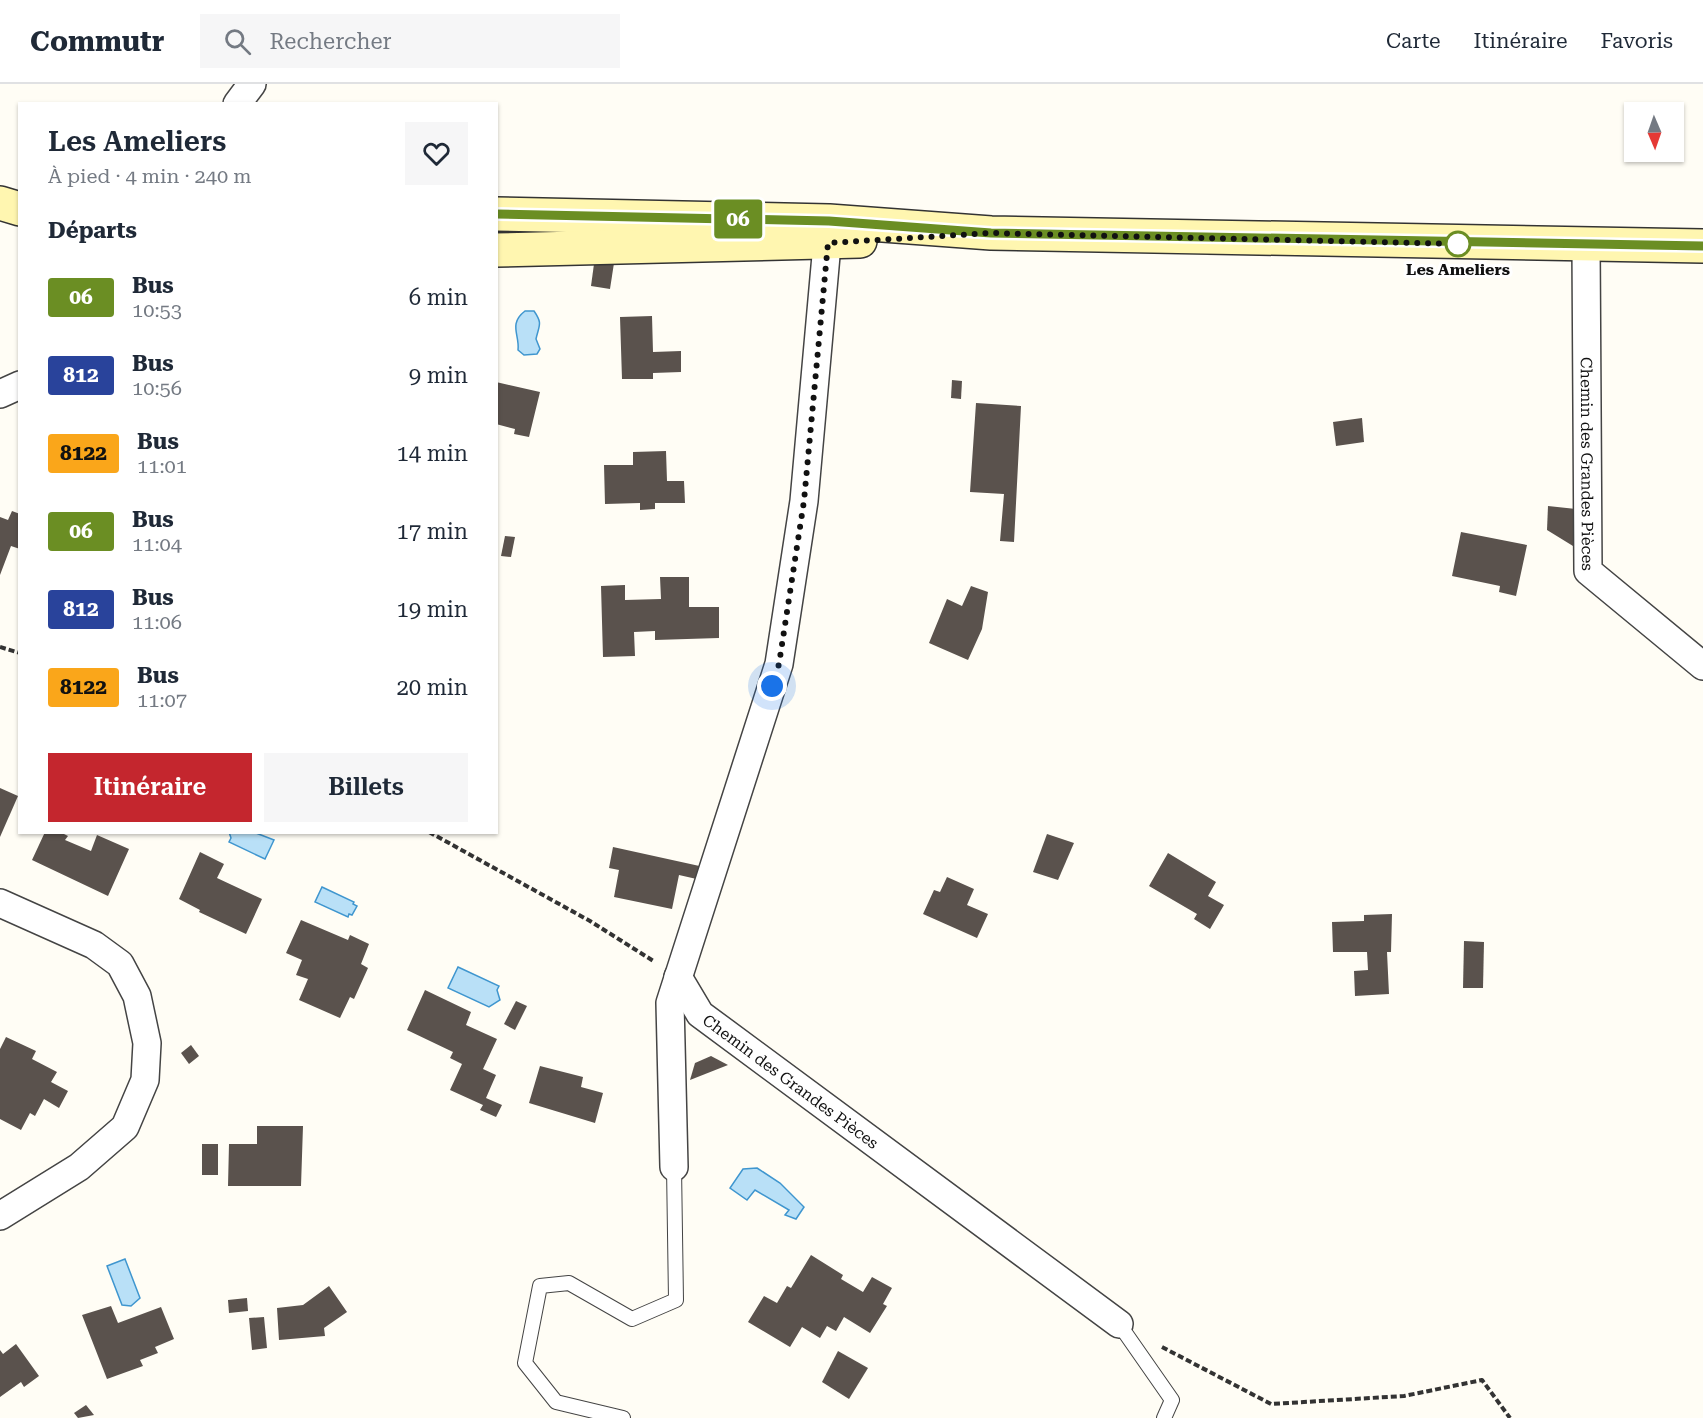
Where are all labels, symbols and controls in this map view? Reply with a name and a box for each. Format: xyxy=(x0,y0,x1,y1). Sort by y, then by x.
search box xyxy=(200,14,620,68)
text: Commutr xyxy=(30,25,164,58)
icon: search xyxy=(221,25,254,58)
text: Rechercher xyxy=(269,29,392,54)
text: Carte xyxy=(1386,29,1441,53)
text: Itinéraire xyxy=(1474,29,1568,53)
text: Favoris xyxy=(1601,29,1673,53)
north arrow xyxy=(1624,102,1684,162)
map controls xyxy=(1624,102,1684,162)
button: heart xyxy=(405,122,468,185)
text: Les Ameliers xyxy=(48,125,226,158)
text: À pied · 4 min · 240 m xyxy=(48,164,251,188)
line badge: 06 xyxy=(711,200,765,238)
text: 06 xyxy=(726,207,750,231)
text: Départs xyxy=(48,218,137,243)
marker: Les Ameliers xyxy=(1445,231,1471,257)
place label: Les Ameliers xyxy=(1406,260,1510,279)
text: Bus xyxy=(132,273,174,298)
text: 06 xyxy=(69,285,93,309)
text: 6 min xyxy=(409,285,468,310)
text: 10:53 xyxy=(132,298,182,322)
text: Bus xyxy=(132,351,174,376)
street label: Chemin des Grandes Pièces xyxy=(1577,357,1598,571)
text: 812 xyxy=(63,363,99,387)
text: 9 min xyxy=(409,363,468,388)
text: 10:56 xyxy=(132,376,182,400)
text: Bus xyxy=(137,429,179,454)
text: 8122 xyxy=(60,441,107,465)
text: 14 min xyxy=(397,441,468,466)
text: 11:01 xyxy=(137,454,187,478)
text: Bus xyxy=(132,507,174,532)
text: 06 xyxy=(69,519,93,543)
text: 17 min xyxy=(397,519,468,544)
text: 11:04 xyxy=(132,532,182,556)
text: Bus xyxy=(132,585,174,610)
text: 812 xyxy=(63,597,99,621)
text: 19 min xyxy=(397,597,468,622)
text: 11:06 xyxy=(132,610,182,634)
text: Bus xyxy=(137,663,179,688)
your location xyxy=(757,671,787,701)
text: 8122 xyxy=(60,675,107,699)
text: 20 min xyxy=(397,675,468,700)
text: 11:07 xyxy=(137,688,187,712)
button: Itinéraire xyxy=(48,753,252,822)
button: Billets xyxy=(264,753,468,822)
street label: Chemin des Grandes Pièces xyxy=(699,1010,883,1153)

